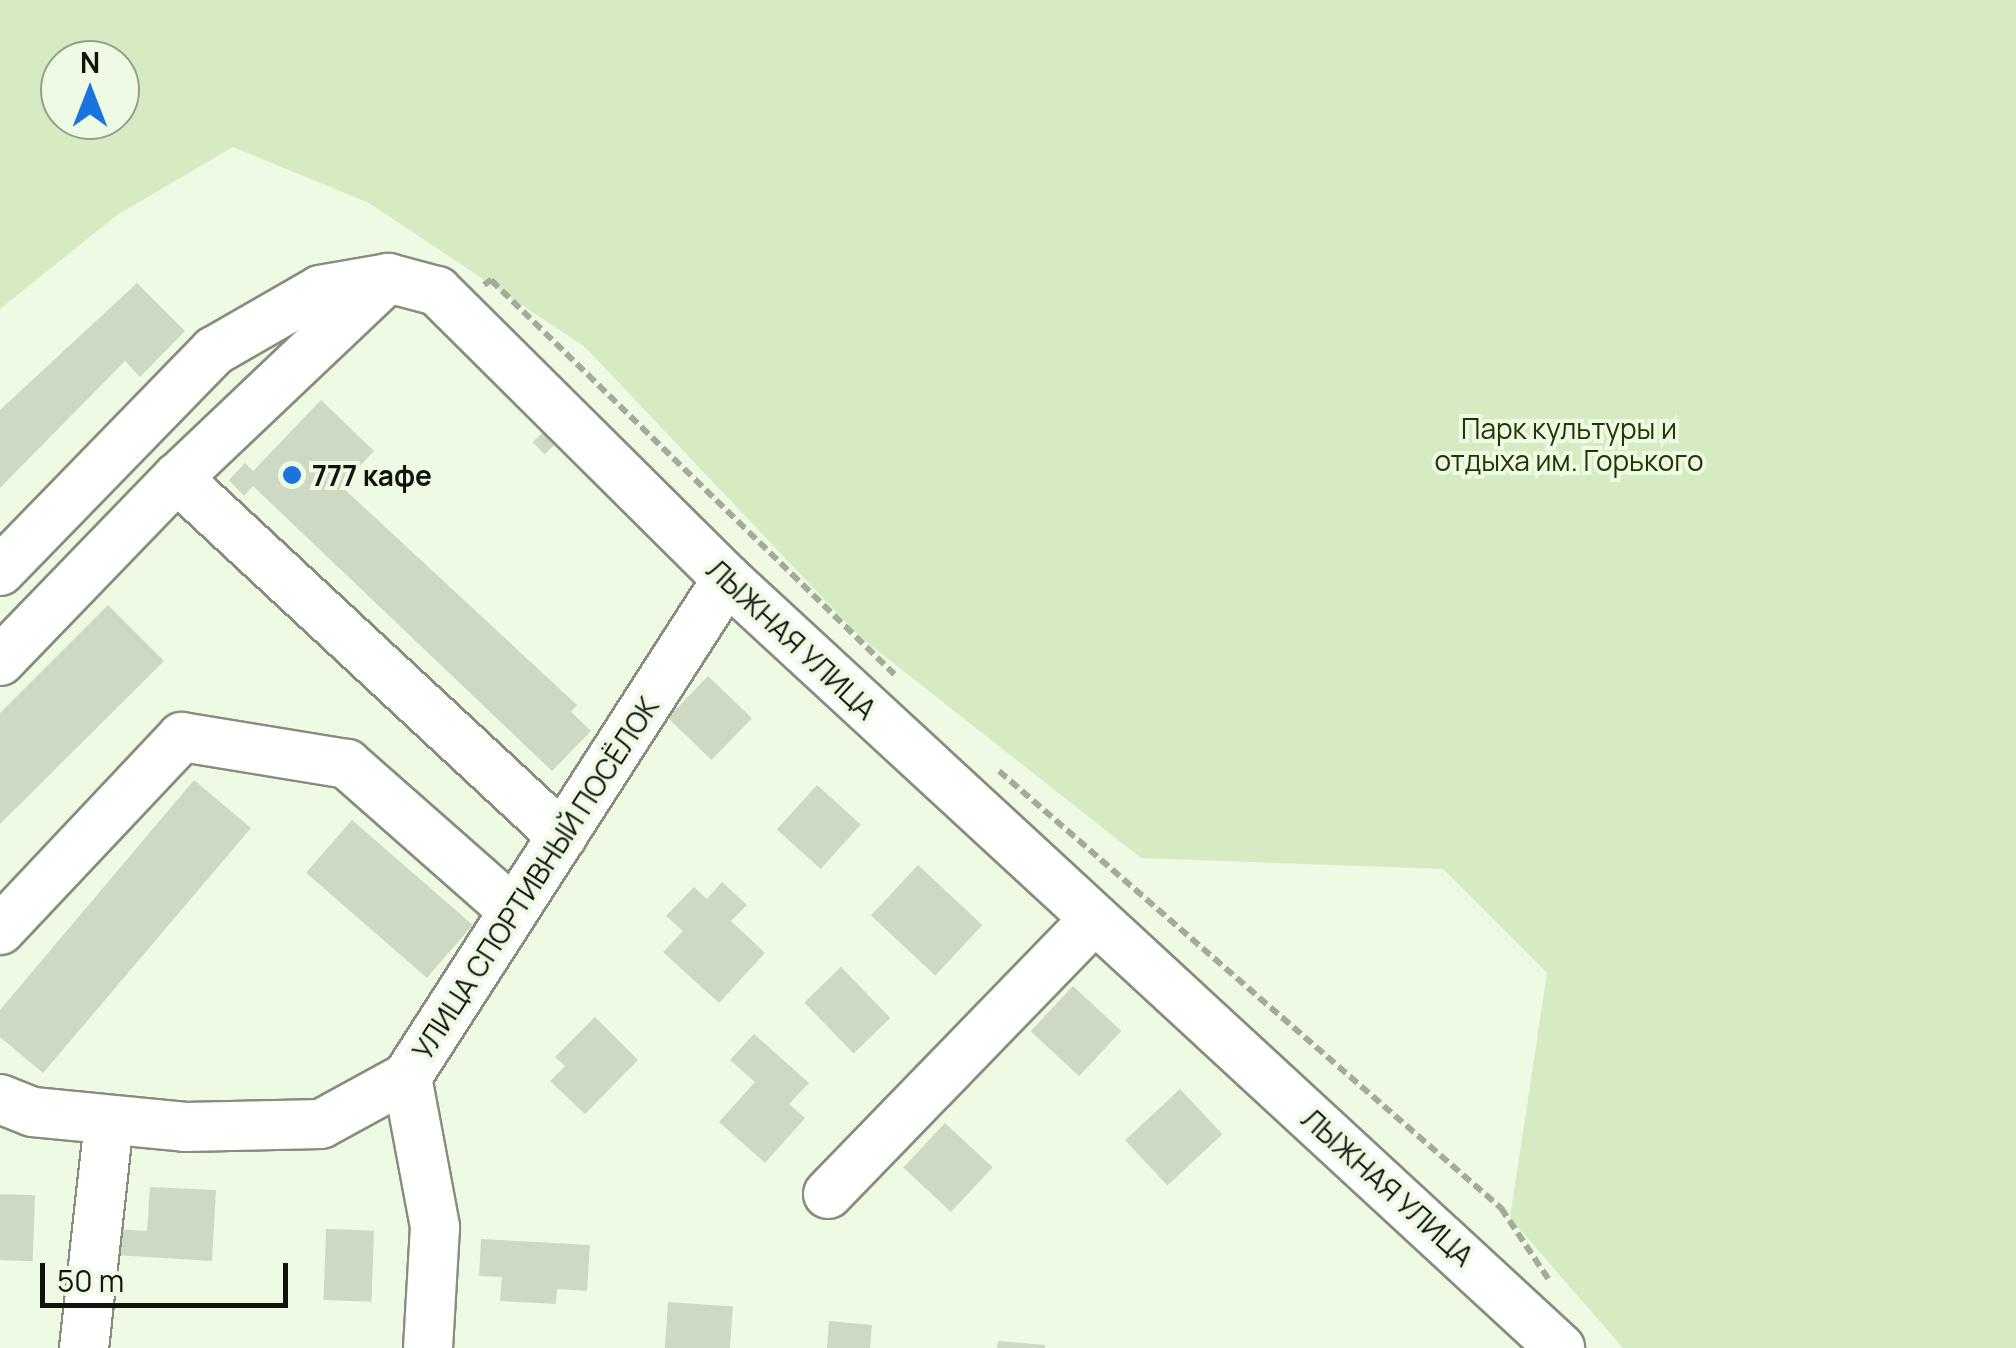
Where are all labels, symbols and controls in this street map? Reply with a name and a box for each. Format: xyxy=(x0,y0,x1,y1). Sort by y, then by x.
north arrow xyxy=(40,40,140,140)
text: N xyxy=(80,43,100,81)
park label: Парк культуры и отдыха им. Горького xyxy=(1434,411,1704,477)
place label: 777 кафе xyxy=(312,458,432,492)
marker: 777 кафе xyxy=(281,464,303,486)
street label: ЛЫЖНАЯ УЛИЦА xyxy=(701,552,883,726)
street label: УЛИЦА СПОРТИВНЫЙ ПОСЁЛОК xyxy=(405,691,665,1065)
street label: ЛЫЖНАЯ УЛИЦА xyxy=(1295,1101,1481,1273)
scale bar xyxy=(45,1243,292,1305)
text: 50 m xyxy=(57,1260,124,1301)

